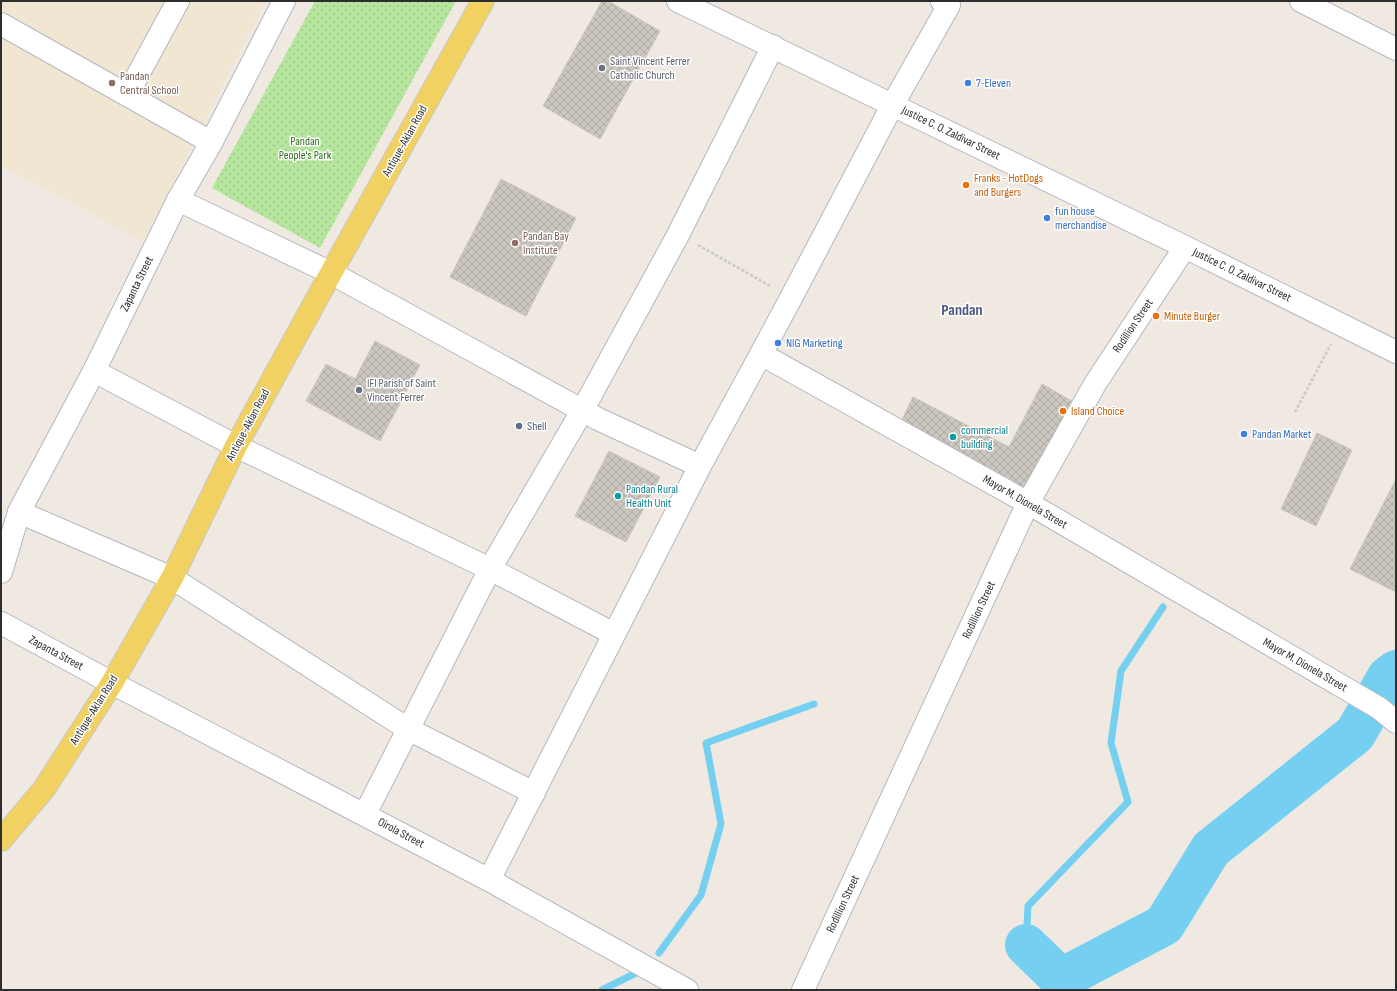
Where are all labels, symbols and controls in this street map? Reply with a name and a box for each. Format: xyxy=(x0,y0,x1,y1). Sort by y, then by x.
place label: Saint Vincent Ferrer Catholic Church xyxy=(610,54,691,83)
marker: Saint Vincent Ferrer Catholic Church xyxy=(597,63,607,73)
place label: Pandan Central School xyxy=(120,69,179,98)
place label: 7-Eleven xyxy=(976,76,1011,91)
marker: Pandan Central School xyxy=(107,78,117,88)
marker: 7-Eleven xyxy=(963,78,973,88)
street label: Justice C. O. Zaldivar Street xyxy=(898,102,1003,163)
street label: Antique-Aklan Road xyxy=(379,103,431,180)
park label: Pandan People's Park xyxy=(279,134,332,163)
place label: Franks - HotDogs and Burgers xyxy=(974,171,1043,200)
marker: Franks - HotDogs and Burgers xyxy=(961,180,971,190)
place label: fun house merchandise xyxy=(1055,204,1107,233)
marker: fun house merchandise xyxy=(1042,213,1052,223)
place label: Pandan Bay Institute xyxy=(523,229,569,258)
marker: Pandan Bay Institute xyxy=(510,238,520,248)
street label: Justice C. O. Zaldivar Street xyxy=(1189,244,1294,305)
street label: Zapanta Street xyxy=(117,254,157,314)
street label: Rodillion Street xyxy=(1109,296,1157,356)
district label: Pandan xyxy=(941,301,983,320)
place label: Minute Burger xyxy=(1164,309,1221,324)
marker: Minute Burger xyxy=(1151,311,1161,321)
place label: NIG Marketing xyxy=(786,336,843,351)
marker: NIG Marketing xyxy=(773,338,783,348)
place label: IFI Parish of Saint Vincent Ferrer xyxy=(367,376,437,405)
marker: IFI Parish of Saint Vincent Ferrer xyxy=(354,385,364,395)
street label: Antique-Aklan Road xyxy=(222,386,273,464)
place label: Island Choice xyxy=(1071,404,1125,419)
marker: Island Choice xyxy=(1058,406,1068,416)
place label: Shell xyxy=(527,419,547,434)
marker: Shell xyxy=(514,421,524,431)
place label: commercial building xyxy=(961,423,1008,452)
place label: Pandan Market xyxy=(1252,427,1312,442)
marker: Pandan Market xyxy=(1239,429,1249,439)
marker: commercial building xyxy=(948,432,958,442)
street label: Mayor M. Dionela Street xyxy=(980,472,1070,532)
place label: Pandan Rural Health Unit xyxy=(626,482,678,511)
marker: Pandan Rural Health Unit xyxy=(613,491,623,501)
street label: Rodillion Street xyxy=(959,578,999,641)
street label: Zapanta Street xyxy=(26,632,86,674)
street label: Mayor M. Dionela Street xyxy=(1260,635,1350,695)
street label: Antique-Aklan Road xyxy=(66,672,121,748)
street label: Oirola Street xyxy=(375,815,427,852)
street label: Rodillion Street xyxy=(823,872,863,935)

